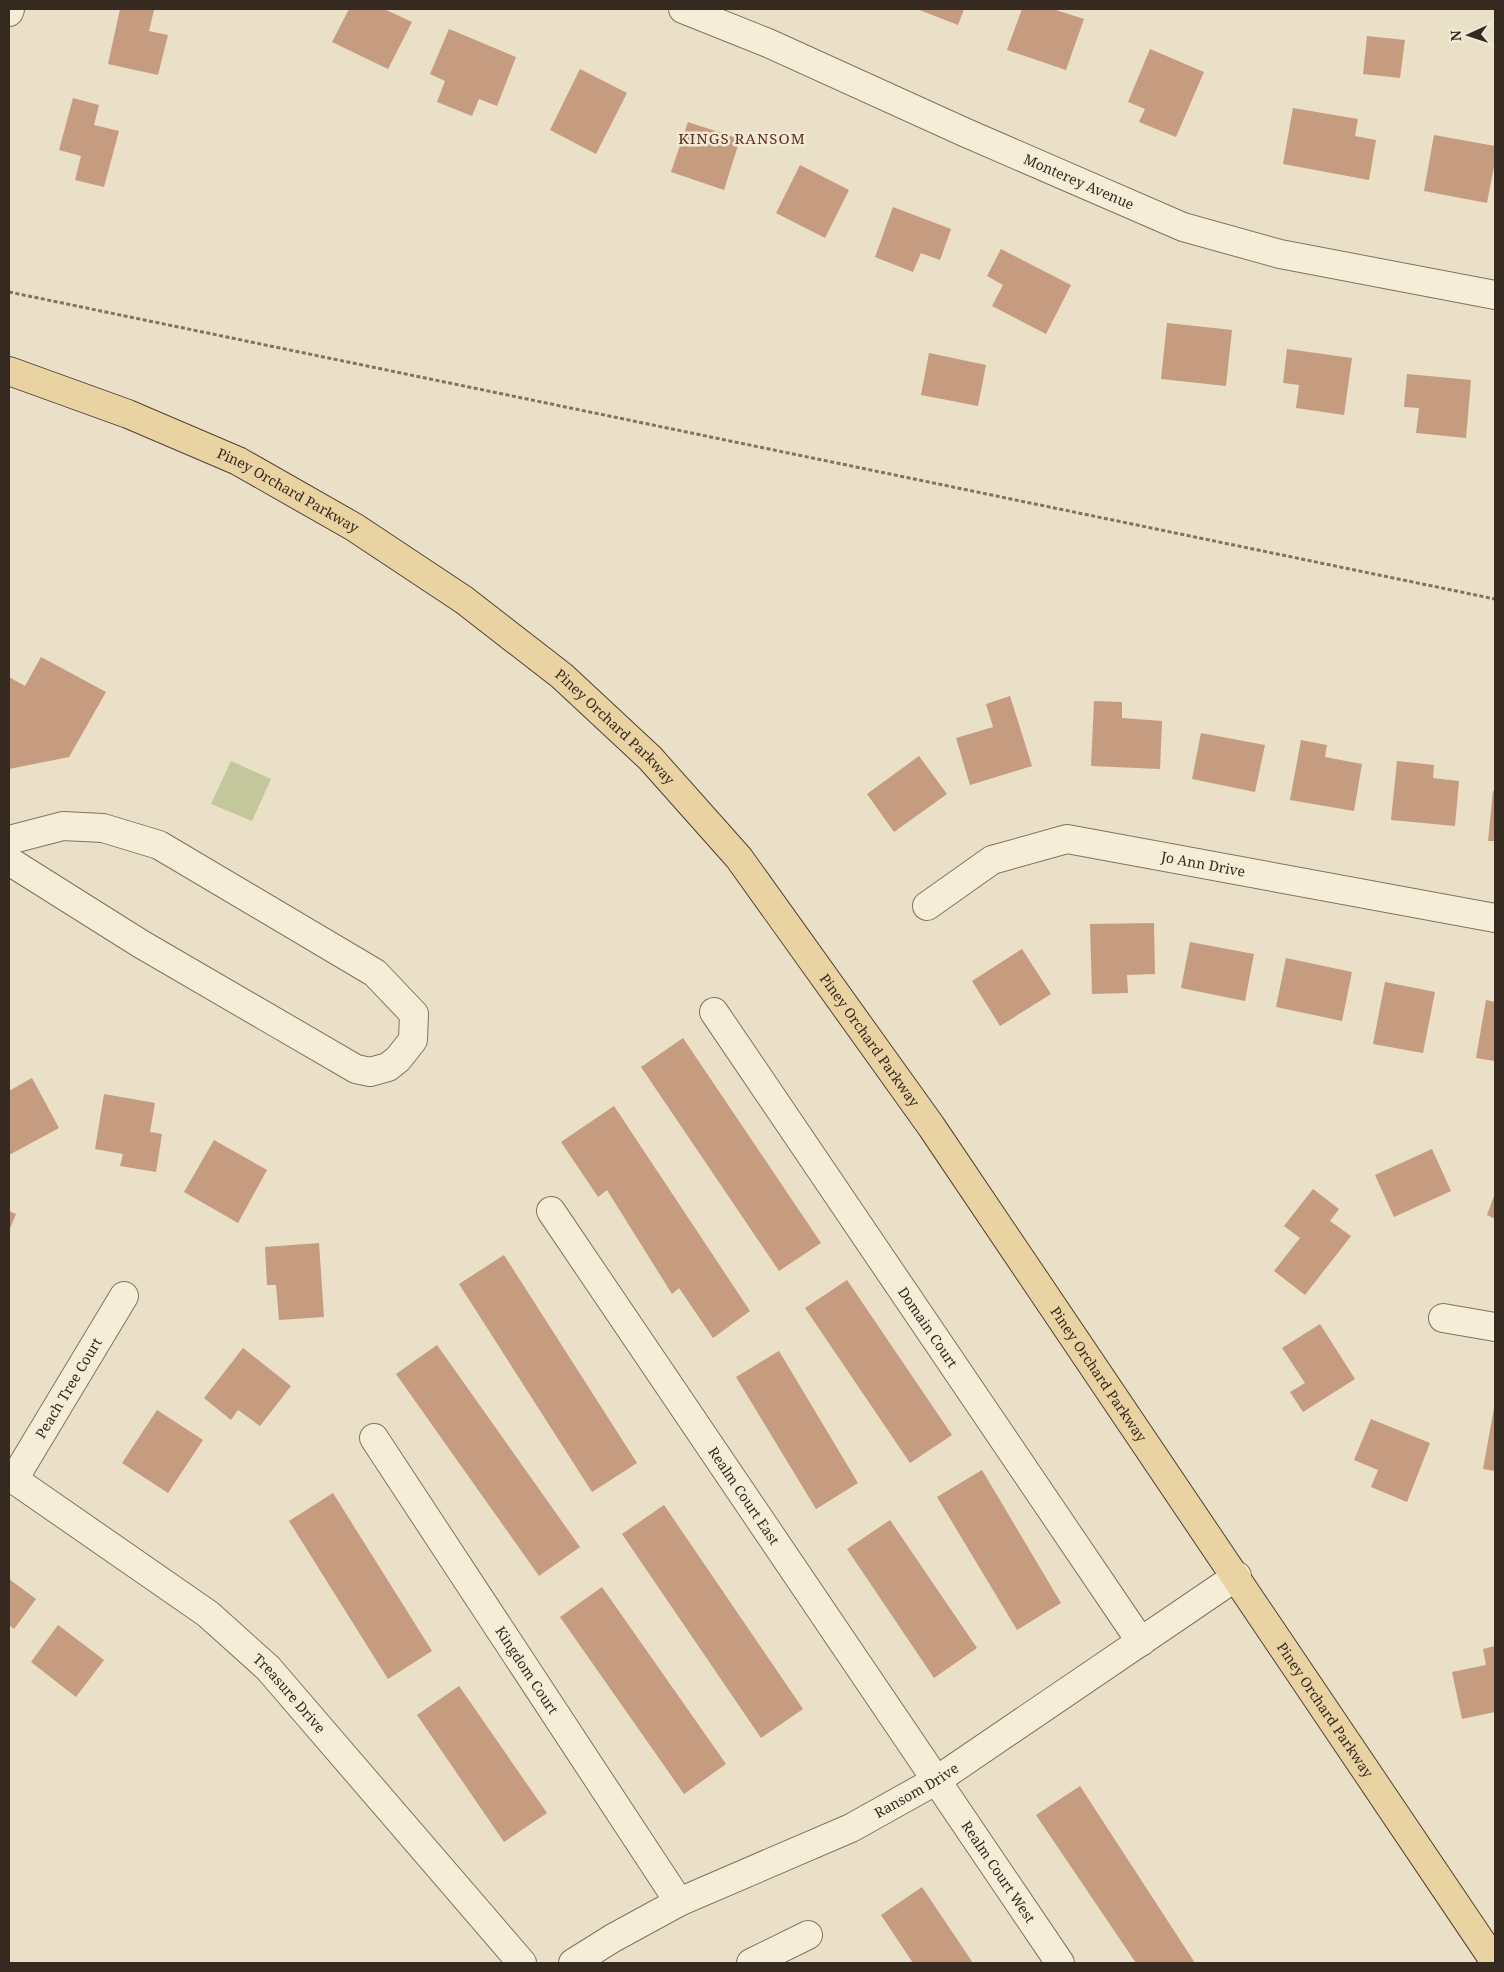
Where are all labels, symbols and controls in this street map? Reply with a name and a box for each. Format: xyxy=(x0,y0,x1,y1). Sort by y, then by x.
north arrow xyxy=(1444,10,1494,60)
text: N xyxy=(1446,30,1465,42)
district label: KINGS RANSOM xyxy=(678,128,806,148)
street label: Monterey Avenue xyxy=(1021,149,1137,214)
street label: Piney Orchard Parkway xyxy=(214,443,363,537)
street label: Piney Orchard Parkway xyxy=(551,664,679,789)
street label: Jo Ann Drive xyxy=(1159,846,1247,881)
street label: Piney Orchard Parkway xyxy=(816,970,924,1110)
street label: Domain Court xyxy=(894,1283,962,1371)
street label: Piney Orchard Parkway xyxy=(1046,1303,1151,1445)
street label: Peach Tree Court xyxy=(31,1334,106,1442)
street label: Realm Court East xyxy=(704,1443,784,1548)
street label: Kingdom Court xyxy=(491,1622,563,1718)
street label: Piney Orchard Parkway xyxy=(1273,1638,1378,1781)
street label: Treasure Drive xyxy=(249,1649,330,1737)
street label: Ransom Drive xyxy=(871,1758,962,1822)
street label: Realm Court West xyxy=(957,1817,1040,1926)

